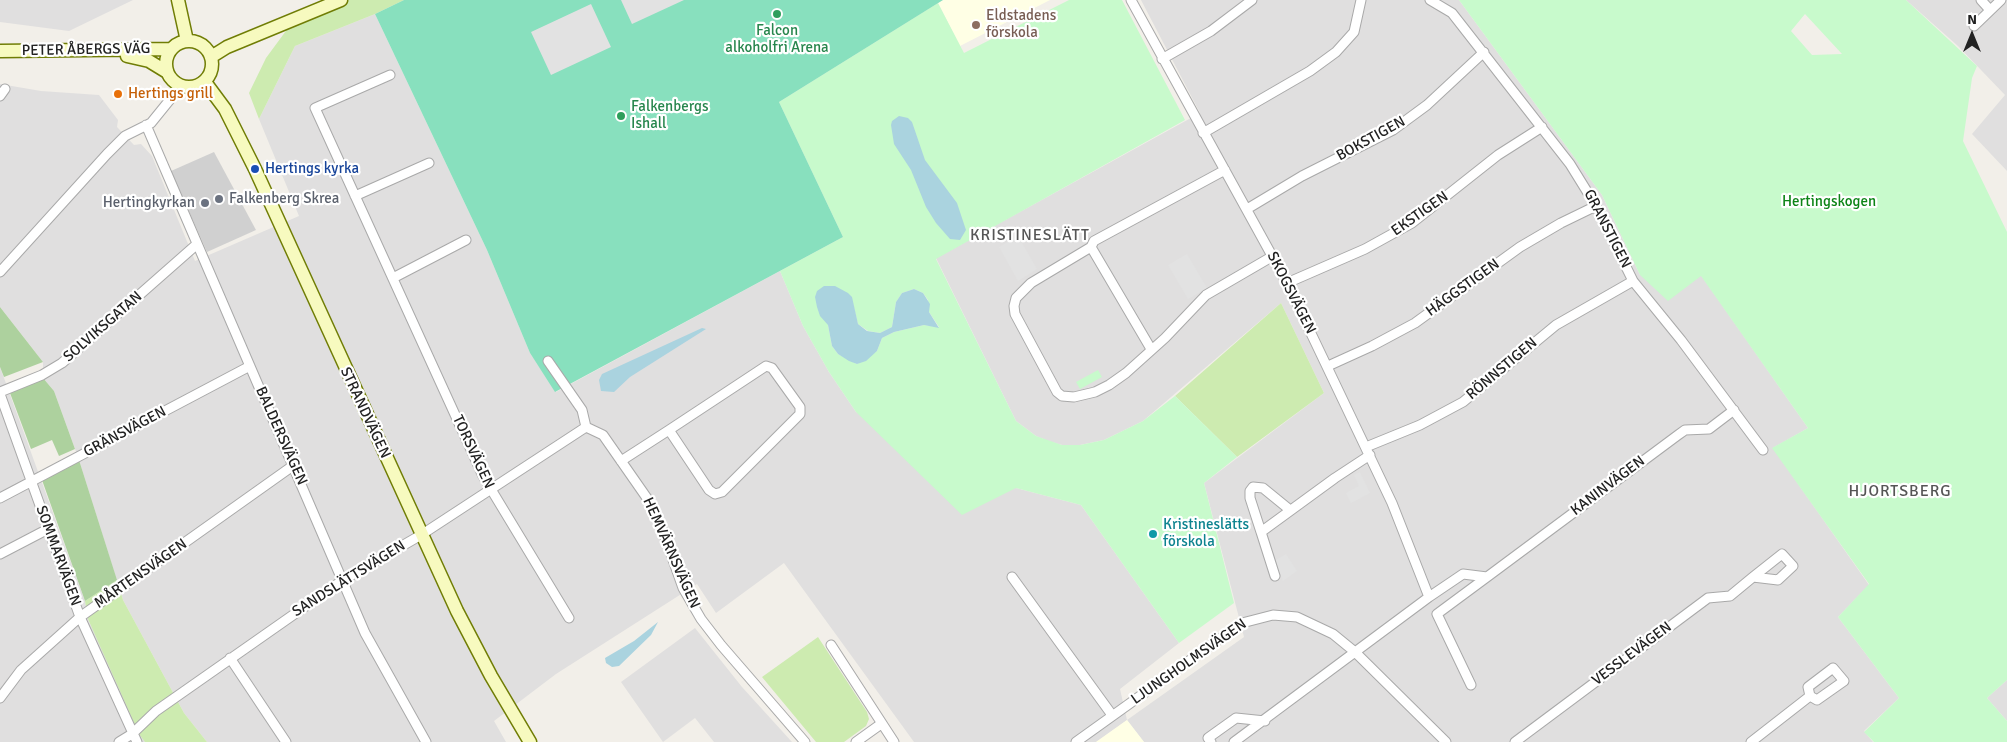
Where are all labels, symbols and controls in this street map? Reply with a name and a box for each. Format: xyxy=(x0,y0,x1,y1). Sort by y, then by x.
place label: Eldstadens förskola xyxy=(986,7,1056,42)
marker: Falcon alkoholfri Arena xyxy=(771,8,783,20)
north arrow xyxy=(1947,10,1997,60)
text: N xyxy=(1967,11,1977,28)
marker: Eldstadens förskola xyxy=(970,19,982,31)
place label: Falcon alkoholfri Arena xyxy=(725,22,829,57)
street label: PETER ÅBERGS VÄG xyxy=(22,40,150,60)
place label: Hertings grill xyxy=(128,85,213,103)
marker: Hertings grill xyxy=(112,88,124,100)
place label: Falkenbergs Ishall xyxy=(631,98,709,133)
marker: Falkenbergs Ishall xyxy=(615,110,627,122)
street label: BOKSTIGEN xyxy=(1333,113,1409,165)
place label: Hertings kyrka xyxy=(265,160,359,178)
marker: Hertings kyrka xyxy=(249,163,261,175)
street label: GRANSTIGEN xyxy=(1579,187,1635,271)
street label: EKSTIGEN xyxy=(1388,188,1452,240)
place label: Falkenberg Skrea xyxy=(229,190,339,208)
marker: Falkenberg Skrea xyxy=(213,193,225,205)
park label: Hertingskogen xyxy=(1782,193,1876,211)
place label: Hertingkyrkan xyxy=(103,194,195,212)
marker: Hertingkyrkan xyxy=(199,197,211,209)
district label: KRISTINESLÄTT xyxy=(968,226,1092,246)
street label: SKOGSVÄGEN xyxy=(1263,249,1319,337)
street label: HÄGGSTIGEN xyxy=(1423,255,1503,321)
street label: SOLVIKSGATAN xyxy=(60,288,146,366)
street label: RÖNNSTIGEN xyxy=(1463,334,1541,404)
street label: STRANDVÄGEN xyxy=(336,365,394,461)
street label: BALDERSVÄGEN xyxy=(251,384,311,488)
street label: GRÄNSVÄGEN xyxy=(81,403,169,461)
street label: TORSVÄGEN xyxy=(448,412,498,492)
street label: KANINVÄGEN xyxy=(1567,452,1649,520)
district label: HJORTSBERG xyxy=(1847,482,1953,502)
street label: HEMVÄRNSVÄGEN xyxy=(638,495,704,611)
street label: SOMMARVÄGEN xyxy=(32,503,84,609)
place label: Kristineslätts förskola xyxy=(1163,516,1249,551)
marker: Kristineslätts förskola xyxy=(1147,528,1159,540)
street label: MÅRTENSVÄGEN xyxy=(91,535,191,613)
street label: SANDSLÄTTSVÄGEN xyxy=(289,537,409,621)
street label: LJUNGHOLMSVÄGEN xyxy=(1128,615,1250,709)
street label: VESSLEVÄGEN xyxy=(1589,618,1675,690)

